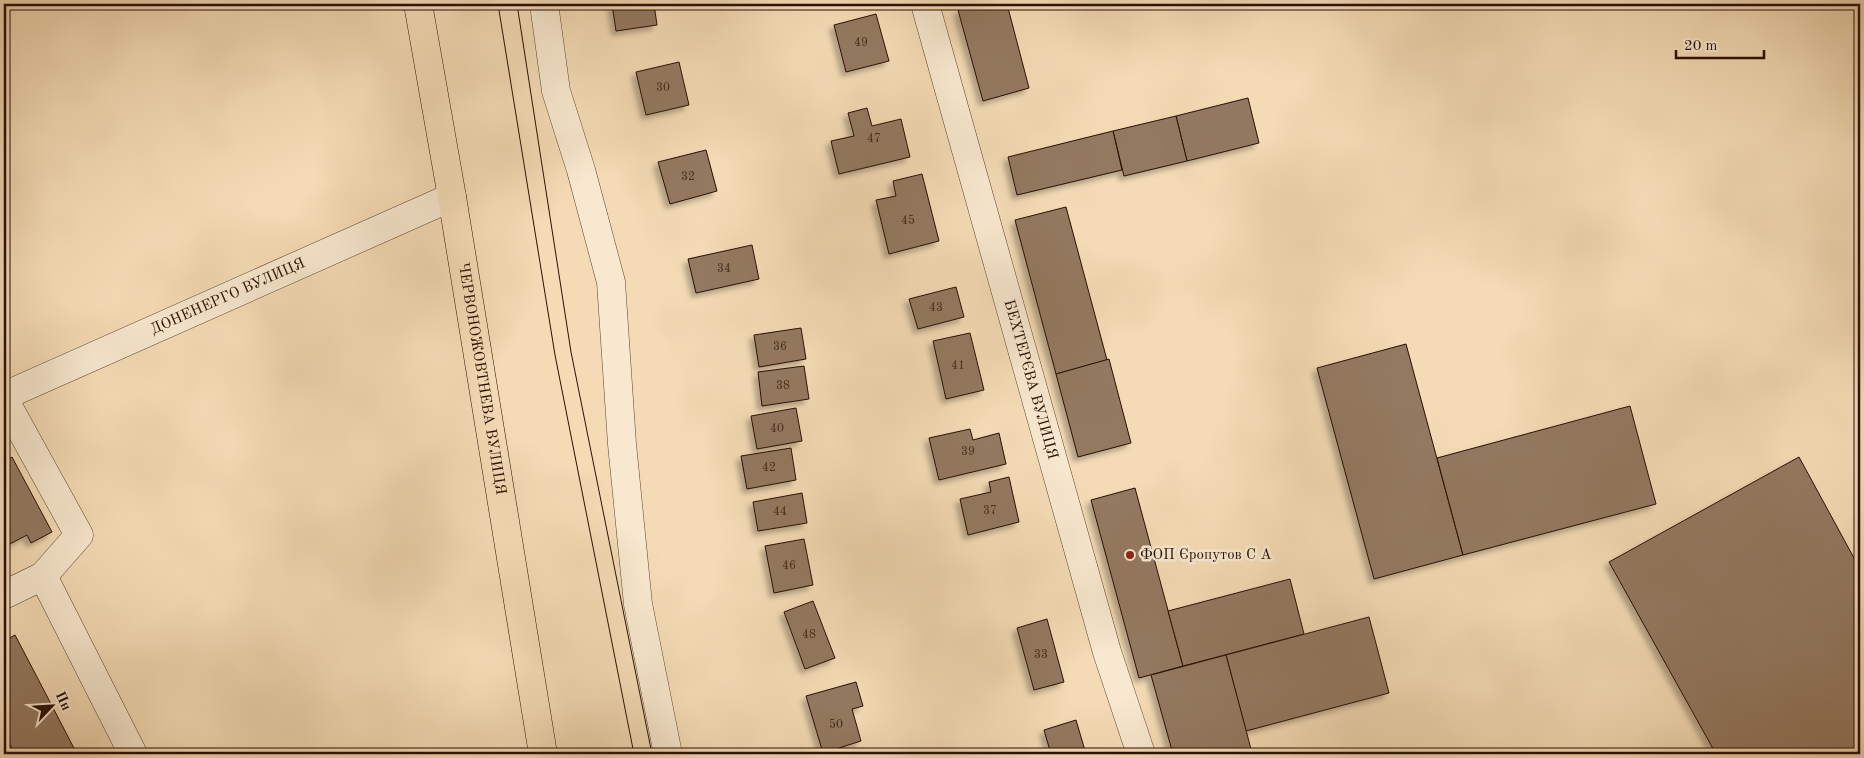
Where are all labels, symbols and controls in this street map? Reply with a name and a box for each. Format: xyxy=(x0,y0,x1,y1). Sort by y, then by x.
scale bar xyxy=(1676,28,1764,60)
house number: 49 xyxy=(854,37,868,49)
text: 20 m xyxy=(1684,39,1718,54)
house number: 30 xyxy=(656,82,670,94)
house number: 47 xyxy=(867,133,881,145)
house number: 32 xyxy=(681,171,695,183)
house number: 45 xyxy=(901,214,915,227)
street label: ДОНЕНЕРГО ВУЛИЦЯ xyxy=(148,256,307,337)
street label: ЧЕРВОНОЖОВТНЕВА ВУЛИЦЯ xyxy=(455,261,508,496)
house number: 34 xyxy=(717,263,731,275)
street label: БЕХТЕРЄВА ВУЛИЦЯ xyxy=(1001,298,1060,461)
house number: 43 xyxy=(929,302,943,314)
house number: 36 xyxy=(773,341,787,353)
house number: 41 xyxy=(951,360,965,372)
house number: 38 xyxy=(776,380,790,392)
house number: 40 xyxy=(770,423,784,435)
house number: 39 xyxy=(961,446,975,458)
house number: 42 xyxy=(762,462,776,474)
house number: 37 xyxy=(983,505,997,517)
house number: 44 xyxy=(773,506,787,518)
place label: ФОП Єропутов С А xyxy=(1140,548,1272,563)
marker: ФОП Єропутов С А xyxy=(1124,549,1136,561)
house number: 46 xyxy=(782,560,796,572)
house number: 48 xyxy=(802,629,816,641)
house number: 33 xyxy=(1034,649,1048,661)
north arrow xyxy=(28,680,78,730)
text: Пн xyxy=(52,689,73,713)
house number: 50 xyxy=(829,718,843,731)

